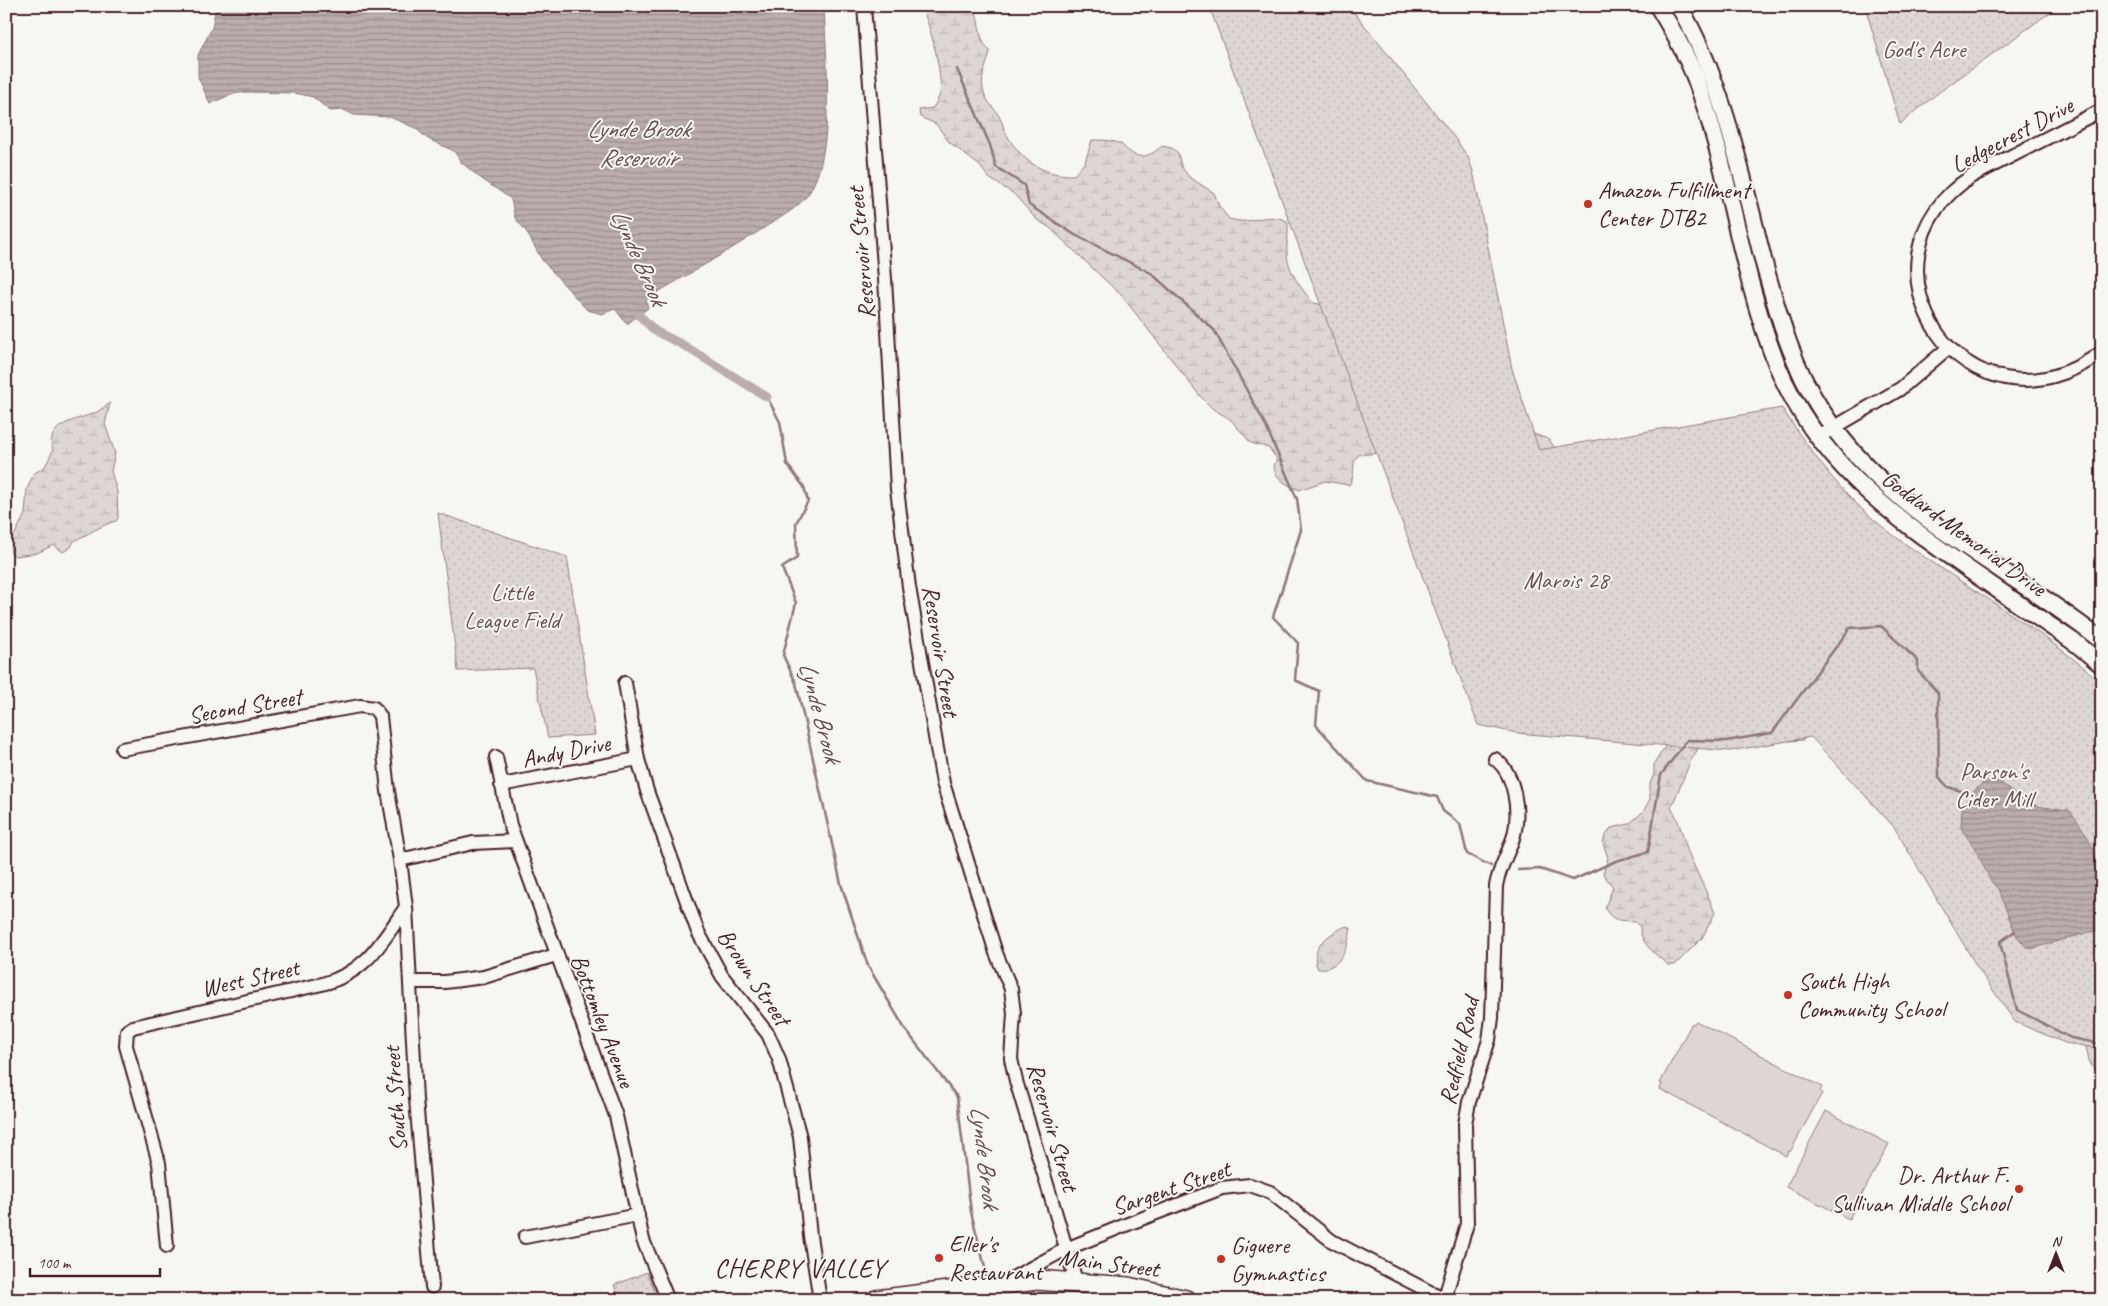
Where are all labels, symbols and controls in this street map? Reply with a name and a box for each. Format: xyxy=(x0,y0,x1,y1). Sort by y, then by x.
park label: God's Acre xyxy=(1882,34,1968,64)
street label: Ledgecrest Drive xyxy=(1946,89,2080,180)
water label: Lynde Brook Reservoir xyxy=(587,113,693,174)
place label: Amazon Fulfillment Center DTB2 xyxy=(1598,175,1752,233)
street label: Reservoir Street xyxy=(840,184,882,320)
marker: Amazon Fulfillment Center DTB2 xyxy=(1582,198,1594,210)
water label: Lynde Brook xyxy=(604,204,676,314)
street label: Goddard Memorial Drive xyxy=(1876,463,2054,604)
park label: Marois 28 xyxy=(1524,565,1611,595)
park label: Little League Field xyxy=(464,577,563,635)
street label: Reservoir Street xyxy=(916,583,966,721)
water label: Lynde Brook xyxy=(791,658,850,769)
street label: Second Street xyxy=(186,681,307,731)
street label: Andy Drive xyxy=(519,727,615,774)
park label: Parson's Cider Mill xyxy=(1955,756,2037,814)
street label: Brown Street xyxy=(711,923,799,1034)
street label: Bottomley Avenue xyxy=(564,950,643,1094)
street label: West Street xyxy=(198,952,304,1004)
place label: South High Community School xyxy=(1798,966,1949,1024)
marker: South High Community School xyxy=(1782,989,1794,1001)
street label: Redfield Road xyxy=(1432,991,1487,1108)
street label: South Street xyxy=(376,1043,414,1153)
street label: Reservoir Street xyxy=(1020,1059,1086,1197)
water label: Lynde Brook xyxy=(963,1104,1008,1214)
street label: Sargent Street xyxy=(1108,1153,1236,1222)
place label: Dr. Arthur F. Sullivan Middle School xyxy=(1831,1160,2013,1218)
marker: Dr. Arthur F. Sullivan Middle School xyxy=(2013,1183,2025,1195)
north arrow xyxy=(2030,1228,2080,1278)
place label: Eller's Restaurant xyxy=(949,1229,1044,1287)
place label: Giguere Gymnastics xyxy=(1231,1230,1327,1288)
text: N xyxy=(2052,1233,2063,1250)
street label: Main Street xyxy=(1057,1242,1163,1284)
scale bar xyxy=(30,1246,160,1278)
district label: CHERRY VALLEY xyxy=(715,1252,889,1285)
marker: Eller's Restaurant xyxy=(933,1252,945,1264)
marker: Giguere Gymnastics xyxy=(1215,1253,1227,1265)
text: 100 m xyxy=(38,1254,72,1273)

